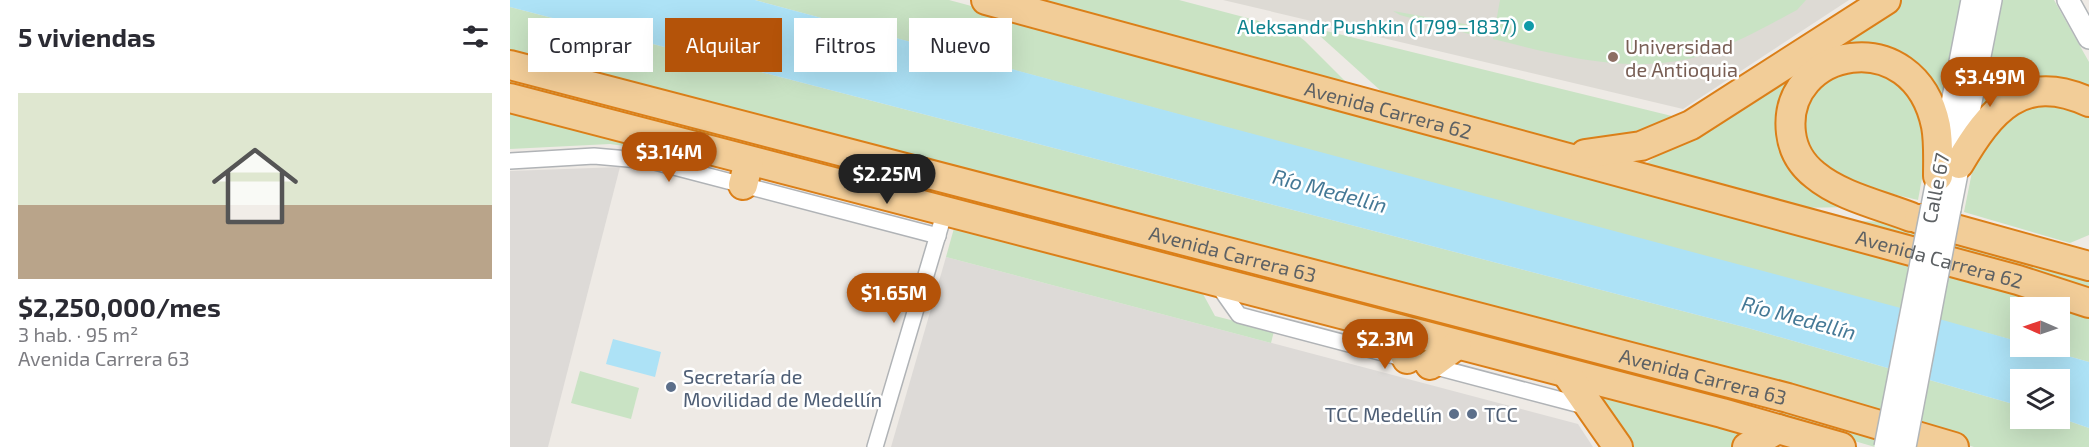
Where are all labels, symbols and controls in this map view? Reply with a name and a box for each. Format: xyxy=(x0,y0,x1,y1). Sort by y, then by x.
place label: Aleksandr Pushkin (1799–1837) xyxy=(1237,14,1517,38)
chip: Comprar xyxy=(528,18,653,72)
chip: Alquilar xyxy=(665,18,782,72)
chip: Filtros xyxy=(794,18,897,72)
chip: Nuevo xyxy=(909,18,1012,72)
marker: Aleksandr Pushkin (1799–1837) xyxy=(1522,19,1536,33)
icon: filters xyxy=(459,20,492,53)
text: 5 viviendas xyxy=(18,21,156,52)
place label: Universidad de Antioquia xyxy=(1625,34,1738,81)
marker: Universidad de Antioquia xyxy=(1606,50,1620,64)
pin: $3.49M xyxy=(1941,57,2039,108)
text: $3.49M xyxy=(1955,64,2025,88)
street label: Avenida Carrera 62 xyxy=(1302,76,1474,143)
icon: home xyxy=(201,132,309,240)
pin: $3.14M xyxy=(620,132,718,183)
text: $3.14M xyxy=(636,139,702,163)
street label: Calle 67 xyxy=(1916,151,1954,225)
pin: $2.25M xyxy=(838,154,936,205)
text: $2.25M xyxy=(852,161,922,185)
water label: Río Medellín xyxy=(1270,163,1390,217)
street label: Avenida Carrera 63 xyxy=(1147,220,1319,287)
street label: Avenida Carrera 62 xyxy=(1854,224,2026,293)
pin: $1.65M xyxy=(845,273,943,324)
text: $1.65M xyxy=(861,280,927,304)
water label: Río Medellín xyxy=(1739,290,1859,344)
text: $2,250,000/mes xyxy=(18,291,221,322)
north arrow xyxy=(2010,297,2070,357)
map controls xyxy=(2010,297,2070,429)
pin: $2.3M xyxy=(1343,319,1427,370)
text: 3 hab. · 95 m² xyxy=(18,322,138,346)
text: $2.3M xyxy=(1356,326,1414,350)
street label: Avenida Carrera 63 xyxy=(1617,343,1789,409)
text: Avenida Carrera 63 xyxy=(18,346,190,370)
place label: Secretaría de Movilidad de Medellín xyxy=(683,364,882,411)
button: layers xyxy=(2010,369,2070,429)
marker: Secretaría de Movilidad de Medellín xyxy=(664,380,678,394)
place label: TCC Medellín xyxy=(1325,402,1442,426)
place label: TCC xyxy=(1484,402,1518,426)
marker: TCC Medellín xyxy=(1447,407,1461,421)
marker: TCC xyxy=(1465,407,1479,421)

